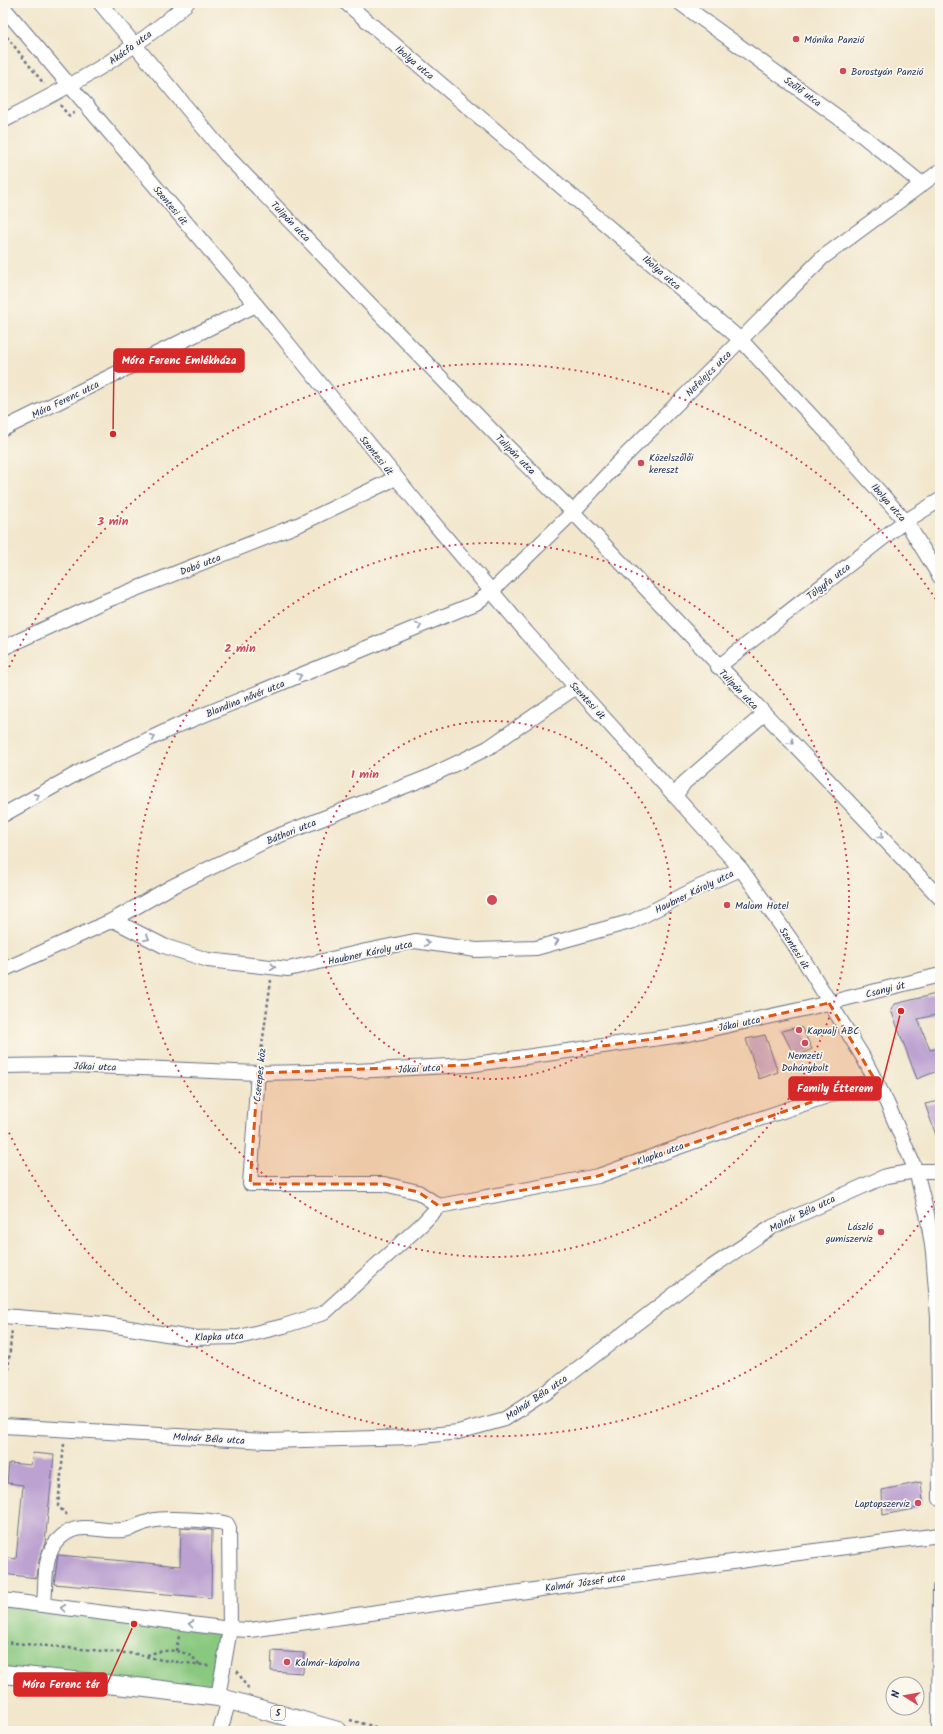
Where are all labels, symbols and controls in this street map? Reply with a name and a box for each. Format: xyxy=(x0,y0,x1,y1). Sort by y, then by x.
street label: Akácfa utca xyxy=(106,26,156,69)
place label: Mónika Panzió xyxy=(804,32,865,48)
marker: Mónika Panzió xyxy=(791,34,801,44)
street label: Ibolya utca xyxy=(391,42,438,84)
place label: Borostyán Panzió xyxy=(851,64,924,80)
marker: Borostyán Panzió xyxy=(838,66,848,76)
street label: Szőlő utca xyxy=(780,73,825,111)
street label: Szentesi út xyxy=(149,182,192,229)
street label: Tulipán utca xyxy=(267,198,314,246)
street label: Ibolya utca xyxy=(639,251,684,294)
street label: Nefelejcs utca xyxy=(682,347,736,400)
callout: Móra Ferenc Emlékháza xyxy=(114,349,244,372)
text: Móra Ferenc Emlékháza xyxy=(122,352,237,370)
street label: Móra Ferenc utca xyxy=(29,376,102,423)
street label: Tulipán utca xyxy=(491,431,539,479)
street label: Szentesi út xyxy=(355,432,397,479)
place label: Közelszőlői kereszt xyxy=(649,450,694,478)
marker: Közelszőlői kereszt xyxy=(636,458,646,468)
street label: Ibolya utca xyxy=(867,480,910,526)
text: 3 min xyxy=(97,512,129,531)
street label: Dobó utca xyxy=(178,550,223,580)
street label: Tölgyfa utca xyxy=(803,559,854,604)
one-way arrow xyxy=(415,623,422,631)
text: 2 min xyxy=(224,639,256,658)
street label: Tulipán utca xyxy=(715,666,762,714)
one-way arrow xyxy=(294,673,302,681)
street label: Blandina nővér utca xyxy=(204,676,288,722)
street label: Szentesi út xyxy=(565,678,609,723)
one-way arrow xyxy=(149,734,156,742)
one-way arrow xyxy=(786,737,794,745)
text: 1 min xyxy=(351,765,379,784)
one-way arrow xyxy=(33,793,40,800)
street label: Báthori utca xyxy=(264,815,319,849)
one-way arrow xyxy=(876,831,883,839)
street label: Haubner Károly utca xyxy=(652,866,737,918)
centre of rings xyxy=(485,893,499,907)
place label: Malom Hotel xyxy=(735,898,789,914)
marker: Malom Hotel xyxy=(722,900,732,910)
street label: Szentesi út xyxy=(775,924,814,973)
one-way arrow xyxy=(143,933,151,940)
street label: Haubner Károly utca xyxy=(326,936,414,970)
one-way arrow xyxy=(552,937,559,946)
one-way arrow xyxy=(424,938,431,947)
one-way arrow xyxy=(270,963,276,972)
street label: Csanyi út xyxy=(864,977,907,1003)
street label: Jókai utca xyxy=(717,1012,762,1036)
place label: Kapualj ABC xyxy=(807,1023,859,1039)
marker: Kapualj ABC xyxy=(794,1025,804,1035)
marker: Nemzeti Dohánybolt xyxy=(800,1038,810,1048)
street label: Cserepes köz xyxy=(249,1047,271,1103)
place label: Nemzeti Dohánybolt xyxy=(781,1048,829,1076)
street label: Jókai utca xyxy=(73,1058,117,1076)
street label: Jókai utca xyxy=(397,1060,441,1078)
callout: Family Étterem xyxy=(789,1077,881,1100)
text: Family Étterem xyxy=(797,1080,873,1098)
street label: Klapka utca xyxy=(635,1138,686,1170)
street label: Molnár Béla utca xyxy=(767,1191,839,1237)
place label: László gumiszerviz xyxy=(825,1219,874,1247)
marker: László gumiszerviz xyxy=(876,1227,886,1237)
street label: Klapka utca xyxy=(194,1328,244,1346)
street label: Molnár Béla utca xyxy=(502,1371,571,1425)
street label: Molnár Béla utca xyxy=(173,1429,246,1449)
place label: Laptopszerviz xyxy=(854,1496,911,1512)
marker: Laptopszerviz xyxy=(913,1498,923,1508)
street label: Kalmár József utca xyxy=(544,1569,627,1597)
one-way arrow xyxy=(60,1603,66,1612)
one-way arrow xyxy=(188,1620,195,1629)
place label: Kalmár-kápolna xyxy=(295,1655,360,1671)
marker: Kalmár-kápolna xyxy=(282,1657,292,1667)
callout: Móra Ferenc tér xyxy=(14,1673,107,1696)
text: Móra Ferenc tér xyxy=(22,1676,101,1694)
north arrow xyxy=(885,1676,925,1716)
text: N xyxy=(887,1689,906,1699)
road number: 5 xyxy=(271,1706,285,1720)

